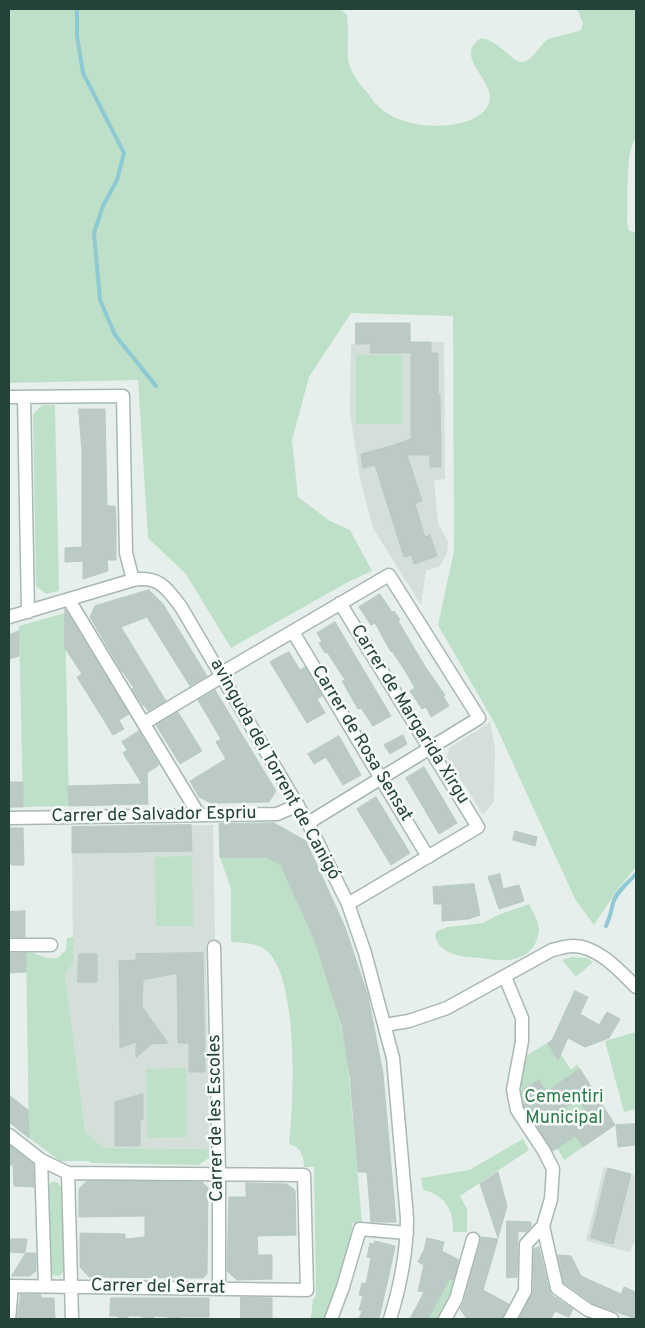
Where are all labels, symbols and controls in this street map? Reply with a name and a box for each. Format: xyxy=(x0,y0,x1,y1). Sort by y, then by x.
street label: Carrer de Margarida Xirgu xyxy=(345,621,473,809)
street label: avinguda del Torrent de Canigó xyxy=(204,656,344,884)
street label: Carrer de Rosa Sensat xyxy=(306,662,416,826)
street label: Carrer de Salvador Espriu xyxy=(51,803,257,829)
street label: Carrer de les Escoles xyxy=(205,1034,229,1202)
park label: Cementiri Municipal xyxy=(524,1087,604,1130)
street label: Carrer del Serrat xyxy=(91,1276,225,1300)

